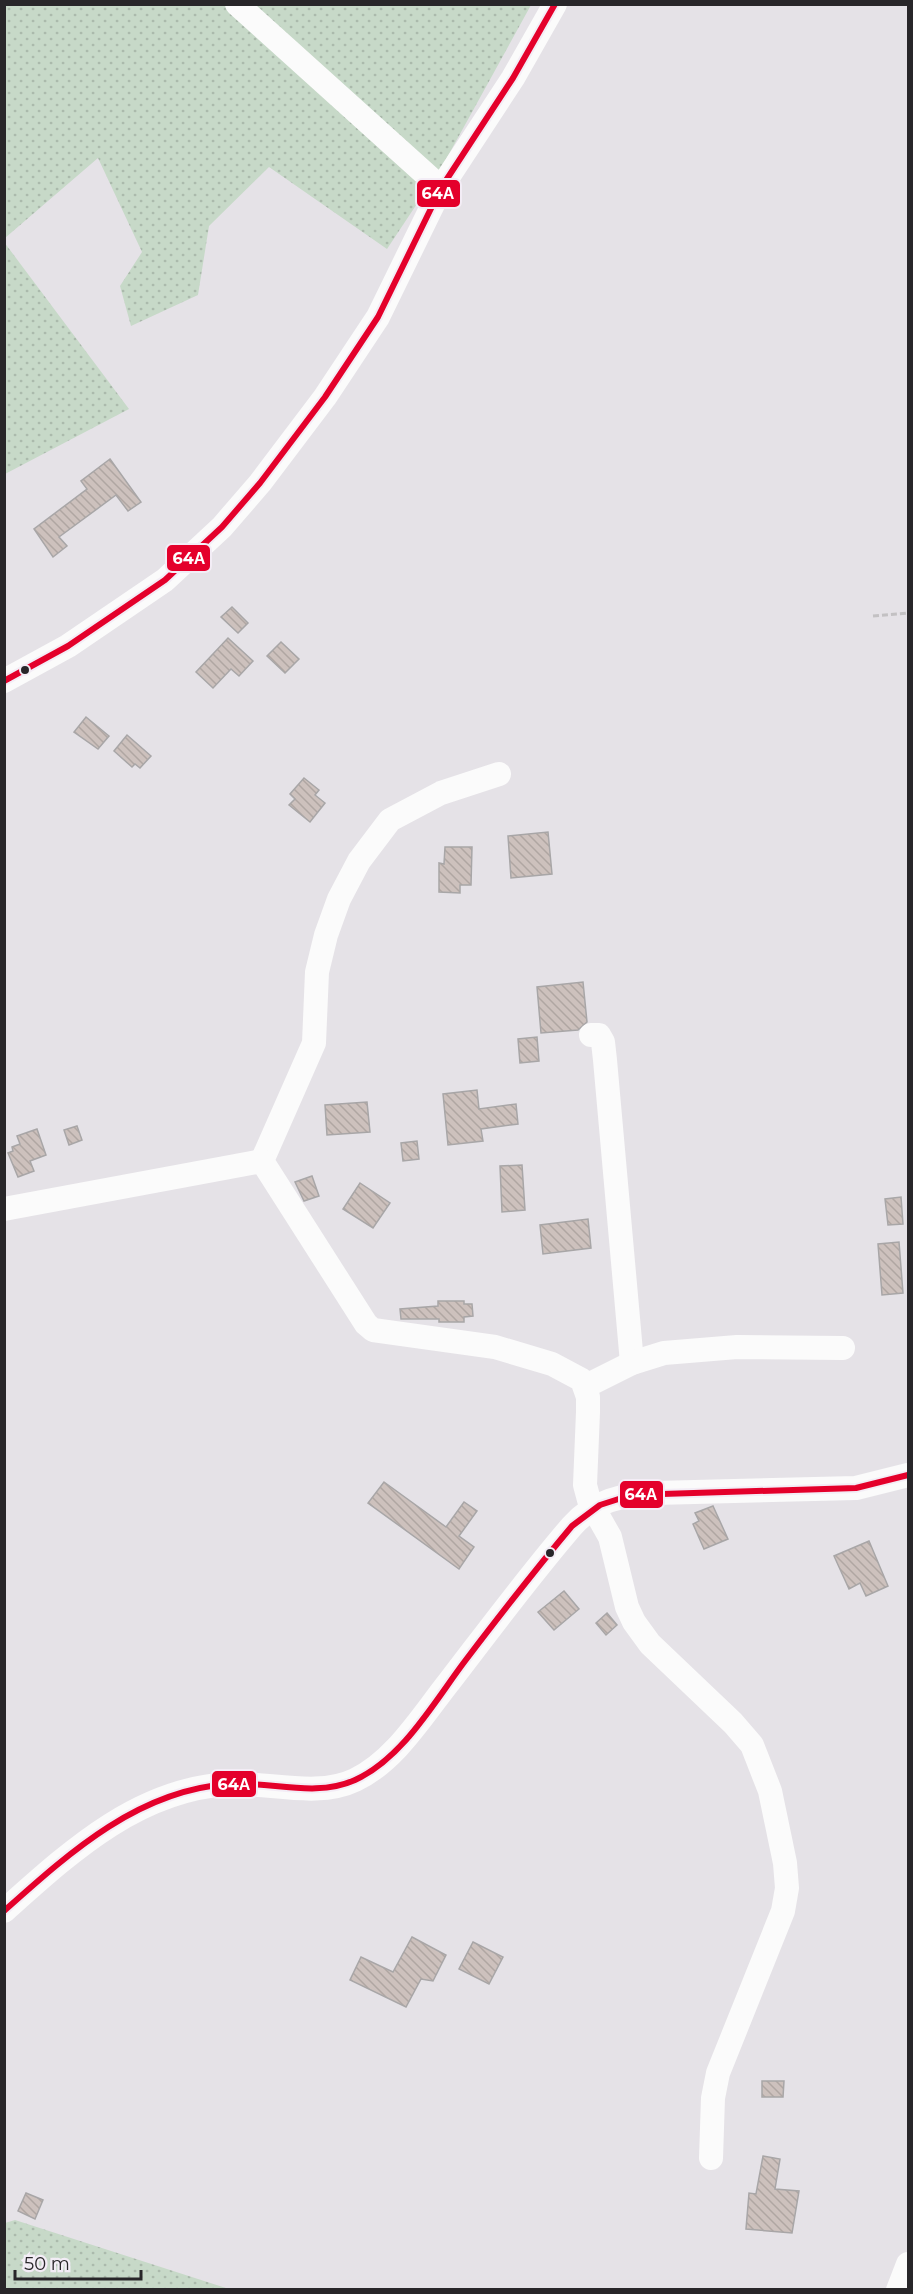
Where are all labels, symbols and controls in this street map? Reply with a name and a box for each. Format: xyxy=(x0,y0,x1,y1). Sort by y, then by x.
line badge: 64Α xyxy=(416,179,461,208)
text: 64Α xyxy=(422,184,455,203)
line badge: 64Α xyxy=(166,544,211,572)
text: 64Α xyxy=(173,549,206,568)
unlabelled marker xyxy=(19,664,31,676)
line badge: 64Α xyxy=(619,1480,664,1509)
text: 64Α xyxy=(625,1485,658,1504)
unlabelled marker xyxy=(544,1547,556,1559)
line badge: 64Α xyxy=(211,1770,257,1798)
text: 64Α xyxy=(218,1775,251,1794)
scale bar xyxy=(15,2243,141,2281)
text: 50 m xyxy=(24,2253,70,2275)

